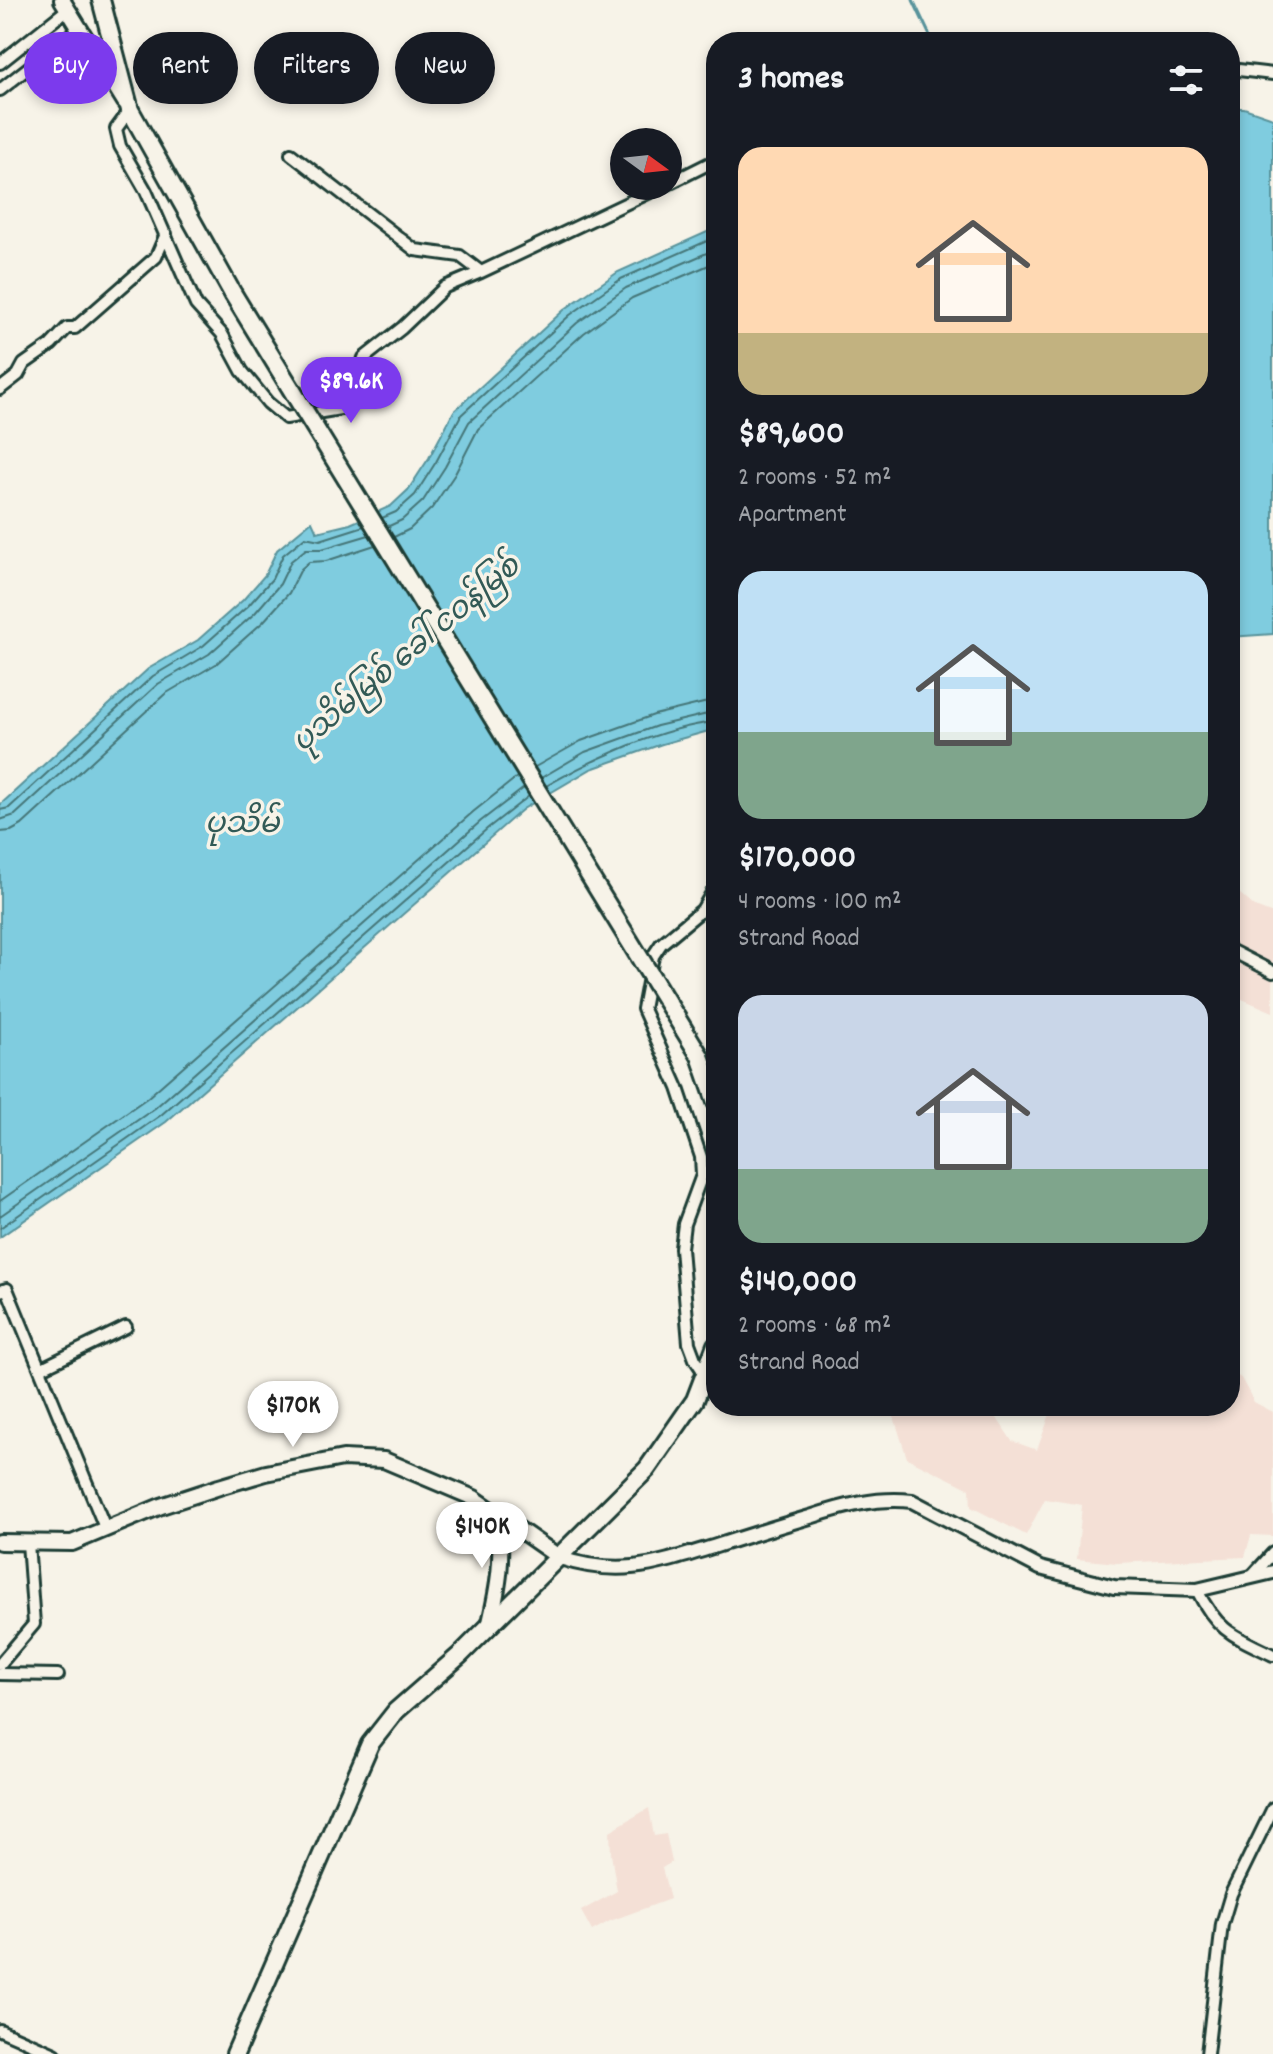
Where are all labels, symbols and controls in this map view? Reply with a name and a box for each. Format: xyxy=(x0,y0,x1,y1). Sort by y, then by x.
chip: Buy xyxy=(24,32,117,104)
chip: Rent xyxy=(133,32,238,104)
chip: Filters xyxy=(254,32,379,104)
chip: New xyxy=(395,32,495,104)
text: 3 homes xyxy=(738,56,844,105)
icon: filters xyxy=(1164,58,1208,102)
north arrow xyxy=(610,128,682,200)
map controls xyxy=(610,128,682,200)
icon: home xyxy=(901,199,1045,343)
pin: $89.6K xyxy=(286,357,416,425)
text: $89.6K xyxy=(319,364,383,401)
text: $89,600 xyxy=(738,411,845,460)
text: 2 rooms · 52 m² xyxy=(738,460,891,497)
text: Apartment xyxy=(738,497,847,534)
water label: ပုသိမ်မြစ် ခေါ် ငဝန်မြစ် xyxy=(282,544,533,765)
icon: home xyxy=(901,623,1045,767)
water label: ပုသိမ် xyxy=(205,801,281,848)
text: $170,000 xyxy=(738,835,856,884)
text: 4 rooms · 100 m² xyxy=(738,884,902,921)
text: Strand Road xyxy=(738,921,860,958)
icon: home xyxy=(901,1047,1045,1191)
text: $140,000 xyxy=(738,1259,857,1308)
text: 2 rooms · 68 m² xyxy=(738,1308,891,1345)
text: Strand Road xyxy=(738,1345,860,1382)
pin: $170K xyxy=(237,1381,349,1449)
text: $170K xyxy=(265,1388,321,1425)
pin: $140K xyxy=(426,1502,538,1570)
text: $140K xyxy=(454,1509,510,1546)

